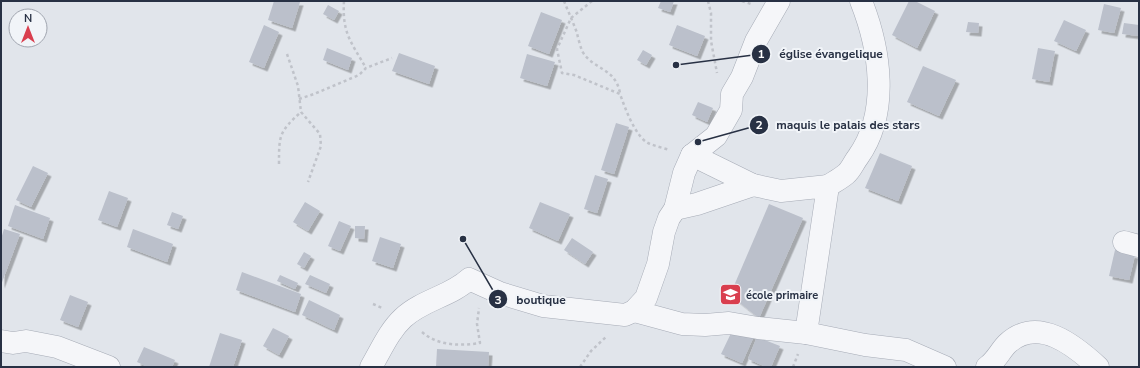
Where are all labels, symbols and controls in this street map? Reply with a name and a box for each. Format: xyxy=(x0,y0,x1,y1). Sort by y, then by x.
north arrow xyxy=(8,8,48,48)
text: N xyxy=(24,11,32,26)
callout: église évangelique xyxy=(751,42,891,66)
text: 1 xyxy=(757,46,765,62)
text: église évangelique xyxy=(779,46,883,62)
callout: maquis le palais des stars xyxy=(749,113,928,137)
text: 2 xyxy=(755,117,763,133)
text: maquis le palais des stars xyxy=(776,117,920,133)
school or university icon: école primaire xyxy=(717,282,743,308)
callout: boutique xyxy=(488,287,574,311)
place label: école primaire xyxy=(746,288,818,303)
text: 3 xyxy=(494,292,502,308)
text: boutique xyxy=(516,292,566,308)

